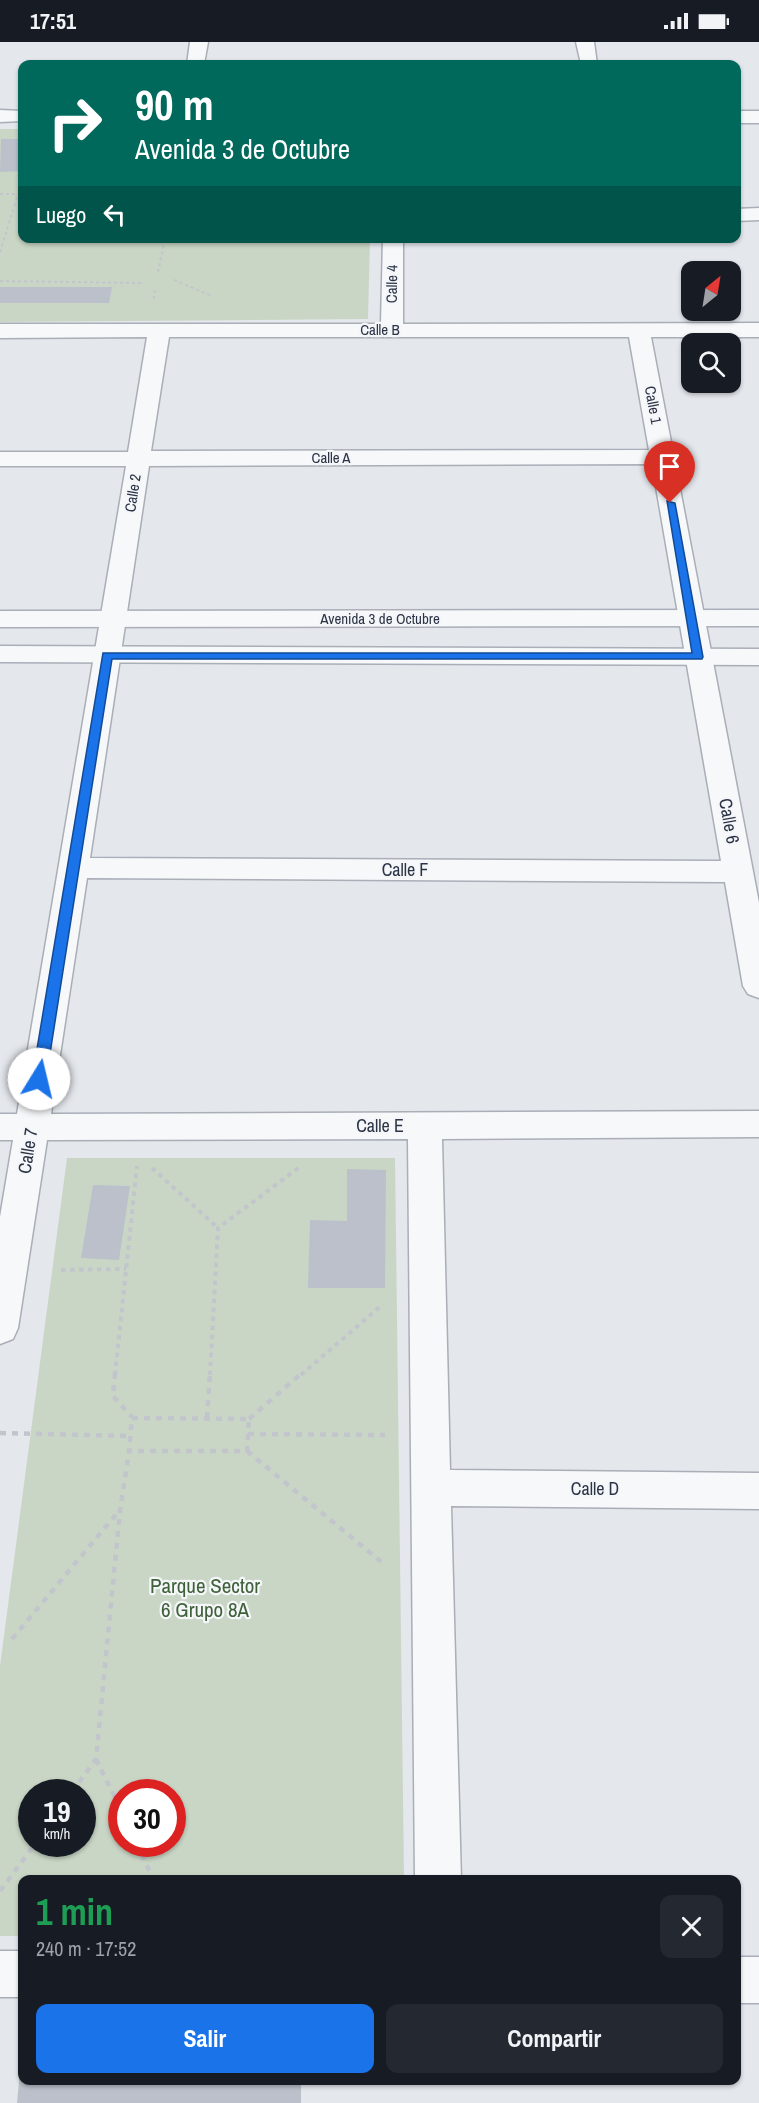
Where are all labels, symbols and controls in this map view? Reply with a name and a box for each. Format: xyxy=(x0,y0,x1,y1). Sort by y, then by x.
text: 17:51 xyxy=(30,6,76,36)
text: 90 m xyxy=(135,77,214,133)
icon: right xyxy=(36,84,114,162)
text: Avenida 3 de Octubre xyxy=(135,131,350,167)
icon: left xyxy=(98,198,131,231)
text: Luego xyxy=(36,200,86,230)
north arrow xyxy=(681,261,741,321)
map controls xyxy=(681,261,741,393)
street label: Calle 4 xyxy=(381,265,402,303)
street label: Calle B xyxy=(360,319,400,340)
button: search xyxy=(681,333,741,393)
street label: Calle 1 xyxy=(640,384,667,426)
pin xyxy=(644,441,695,503)
street label: Calle A xyxy=(312,447,351,468)
icon: arrive xyxy=(653,450,686,483)
street label: Calle 2 xyxy=(119,472,146,513)
street label: Avenida 3 de Octubre xyxy=(319,608,440,629)
street label: Calle 6 xyxy=(713,796,746,846)
street label: Calle F xyxy=(382,857,428,882)
position arrow xyxy=(7,1047,71,1111)
street label: Calle E xyxy=(356,1113,404,1138)
street label: Calle 7 xyxy=(12,1126,43,1176)
street label: Calle D xyxy=(571,1476,619,1501)
park label: Parque Sector 6 Grupo 8A xyxy=(150,1571,260,1624)
speed limit sign: 30 xyxy=(108,1779,186,1857)
text: 19 xyxy=(43,1791,71,1831)
text: km/h xyxy=(44,1823,70,1844)
text: 1 min xyxy=(36,1888,113,1936)
button: close xyxy=(660,1895,723,1958)
text: 240 m · 17:52 xyxy=(36,1935,136,1962)
button: Salir xyxy=(36,2004,374,2073)
button: Compartir xyxy=(386,2004,723,2073)

